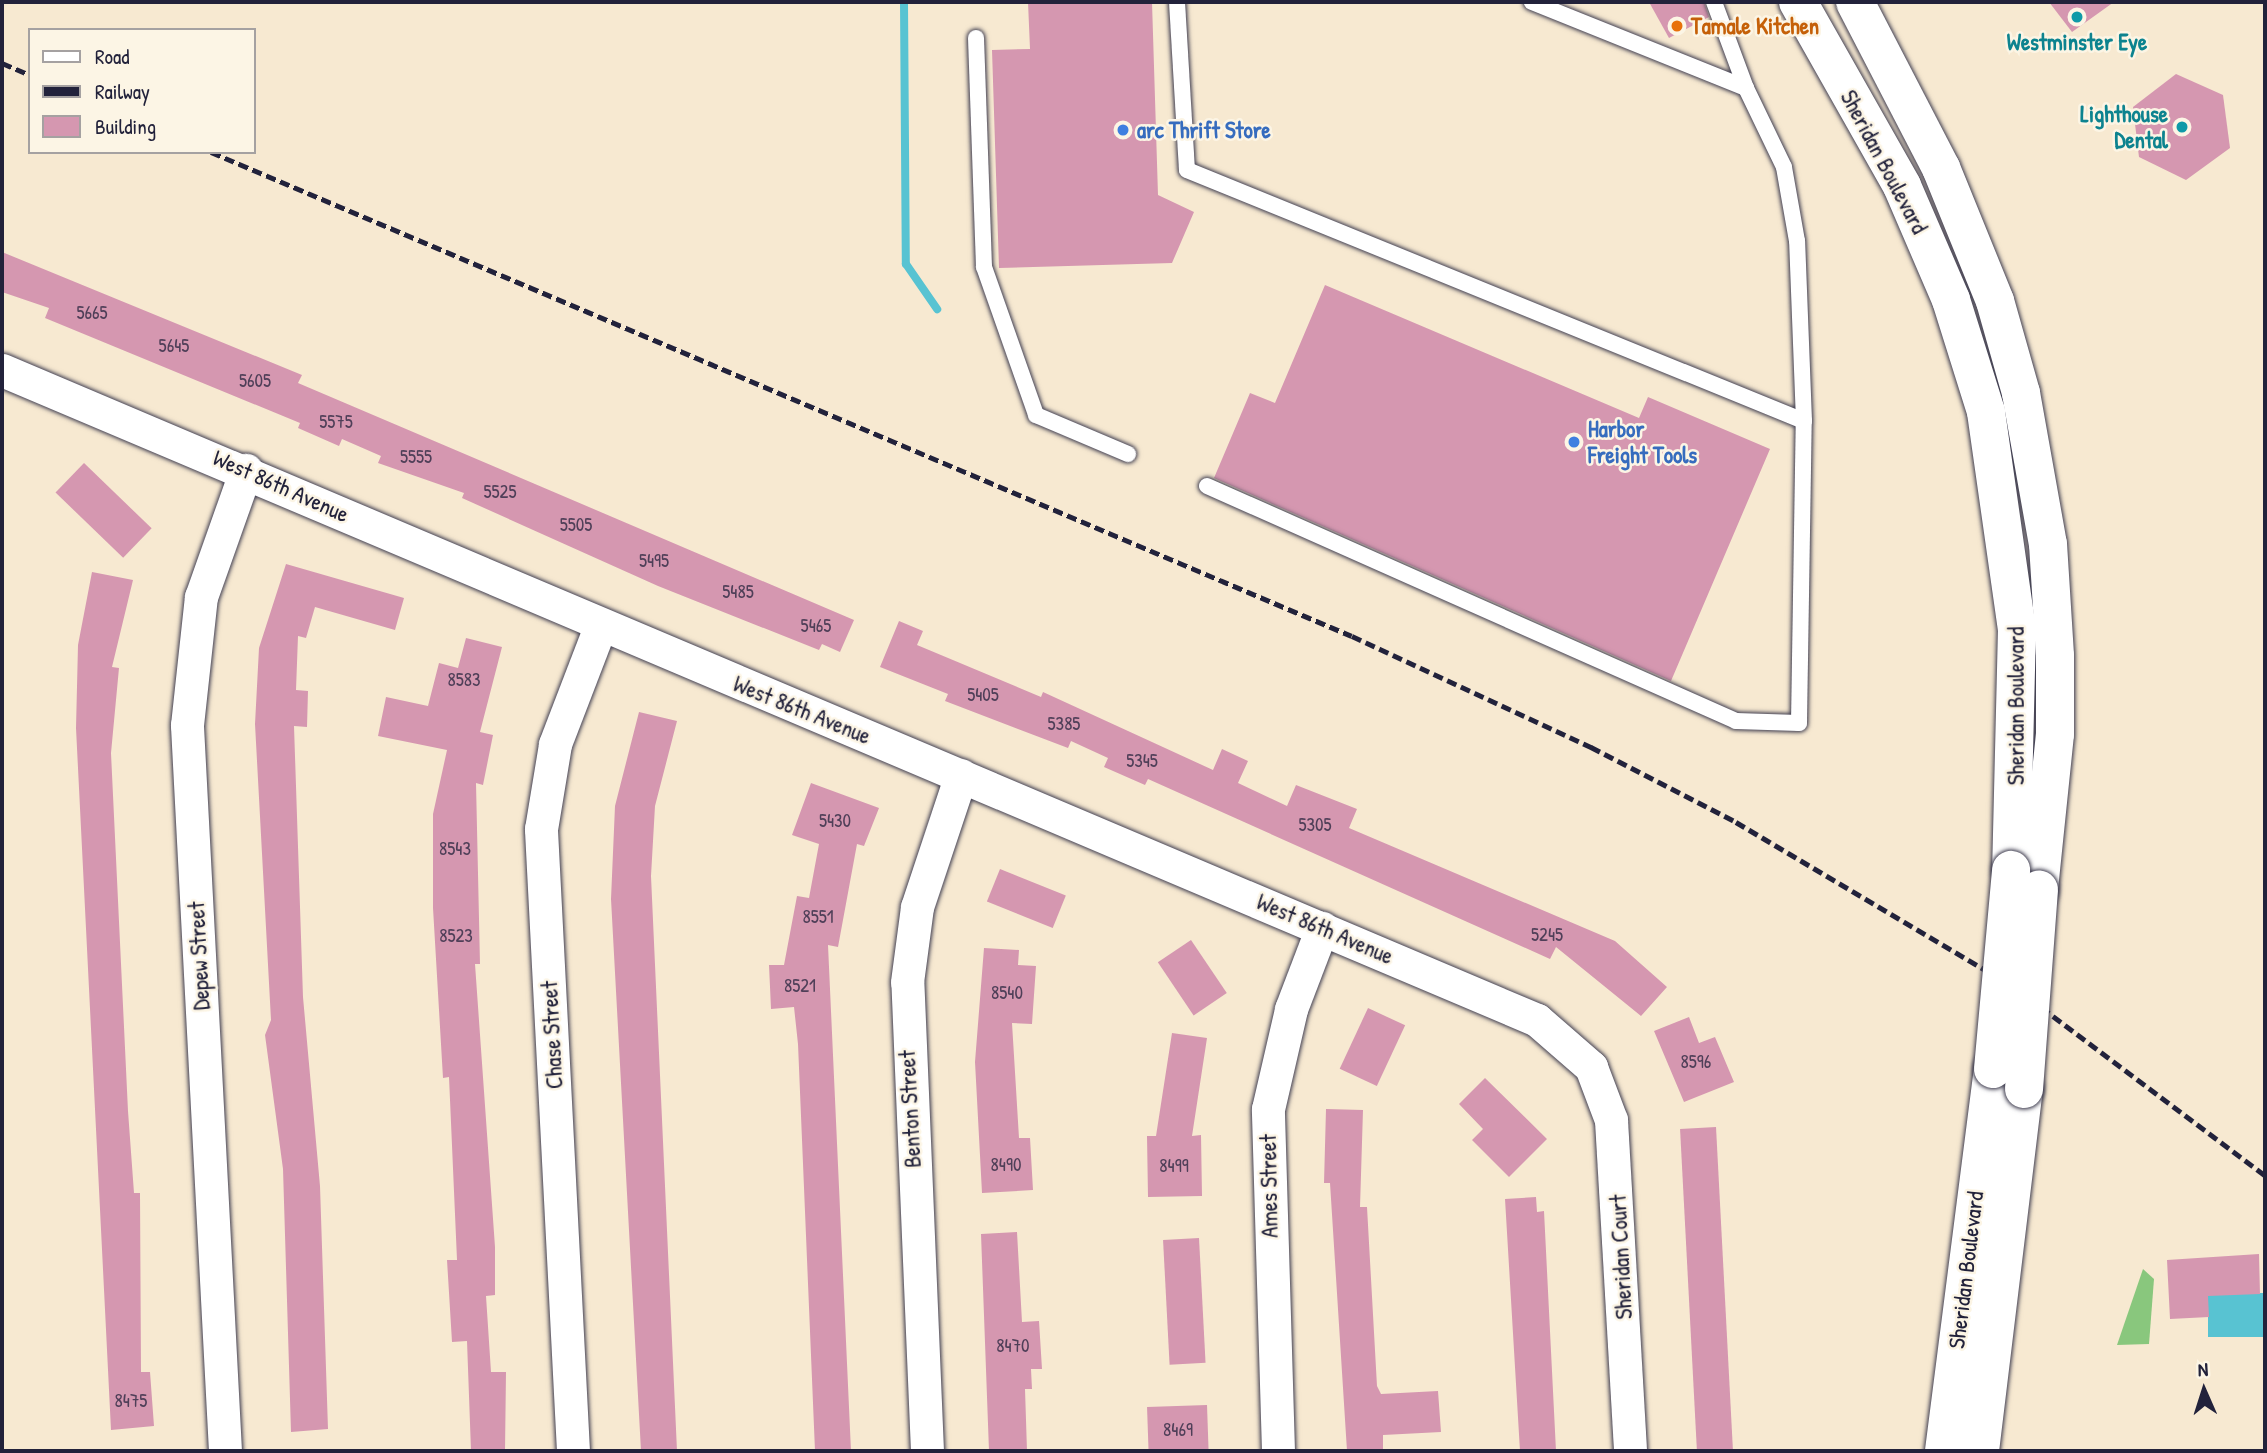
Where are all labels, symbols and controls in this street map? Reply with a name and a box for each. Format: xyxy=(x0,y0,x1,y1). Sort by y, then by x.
marker: Westminster Eye xyxy=(2069,9,2085,25)
place label: Tamale Kitchen xyxy=(1691,12,1819,40)
marker: Tamale Kitchen xyxy=(1669,18,1685,34)
legend xyxy=(28,28,256,154)
place label: Westminster Eye xyxy=(2007,28,2147,56)
text: Road xyxy=(95,42,129,71)
text: Railway xyxy=(95,77,150,106)
street label: Sheridan Boulevard xyxy=(1835,86,1933,238)
place label: Lighthouse Dental xyxy=(2080,100,2168,154)
text: Building xyxy=(95,112,156,141)
place label: arc Thrift Store xyxy=(1137,116,1271,144)
marker: Lighthouse Dental xyxy=(2174,119,2190,135)
marker: arc Thrift Store xyxy=(1115,122,1131,138)
house number: 5665 xyxy=(76,302,108,324)
house number: 5645 xyxy=(159,335,189,357)
house number: 5605 xyxy=(239,370,271,392)
house number: 5575 xyxy=(319,411,353,433)
place label: Harbor Freight Tools xyxy=(1588,415,1697,469)
marker: Harbor Freight Tools xyxy=(1566,434,1582,450)
street label: West 86th Avenue xyxy=(209,444,353,528)
house number: 5555 xyxy=(400,446,432,468)
house number: 5525 xyxy=(483,481,517,503)
house number: 5505 xyxy=(560,514,592,536)
house number: 5495 xyxy=(639,550,669,572)
house number: 5485 xyxy=(722,581,754,603)
house number: 5465 xyxy=(801,615,831,637)
street label: Sheridan Boulevard xyxy=(2002,627,2030,785)
house number: 8583 xyxy=(447,669,481,691)
street label: West 86th Avenue xyxy=(729,670,875,750)
house number: 5405 xyxy=(967,684,999,706)
house number: 5385 xyxy=(1048,713,1080,735)
house number: 5345 xyxy=(1126,750,1158,772)
house number: 5430 xyxy=(819,810,851,832)
house number: 5305 xyxy=(1298,814,1332,836)
house number: 8543 xyxy=(439,838,471,860)
street label: West 86th Avenue xyxy=(1253,888,1397,970)
street label: Depew Street xyxy=(182,901,216,1011)
house number: 8551 xyxy=(802,906,834,928)
house number: 5245 xyxy=(1531,924,1563,946)
house number: 8523 xyxy=(439,925,473,947)
house number: 8521 xyxy=(784,975,816,997)
street label: Chase Street xyxy=(535,980,569,1090)
house number: 8540 xyxy=(991,982,1023,1004)
street label: Benton Street xyxy=(893,1050,927,1168)
house number: 8596 xyxy=(1681,1051,1711,1073)
street label: Ames Street xyxy=(1254,1134,1284,1238)
house number: 8490 xyxy=(991,1154,1021,1176)
house number: 8499 xyxy=(1159,1155,1189,1177)
street label: Sheridan Boulevard xyxy=(1943,1190,1989,1350)
street label: Sheridan Court xyxy=(1604,1194,1638,1320)
house number: 8470 xyxy=(996,1335,1030,1357)
north arrow xyxy=(2169,1355,2239,1425)
text: N xyxy=(2197,1356,2209,1382)
house number: 8475 xyxy=(115,1390,147,1412)
house number: 8469 xyxy=(1163,1419,1193,1441)

